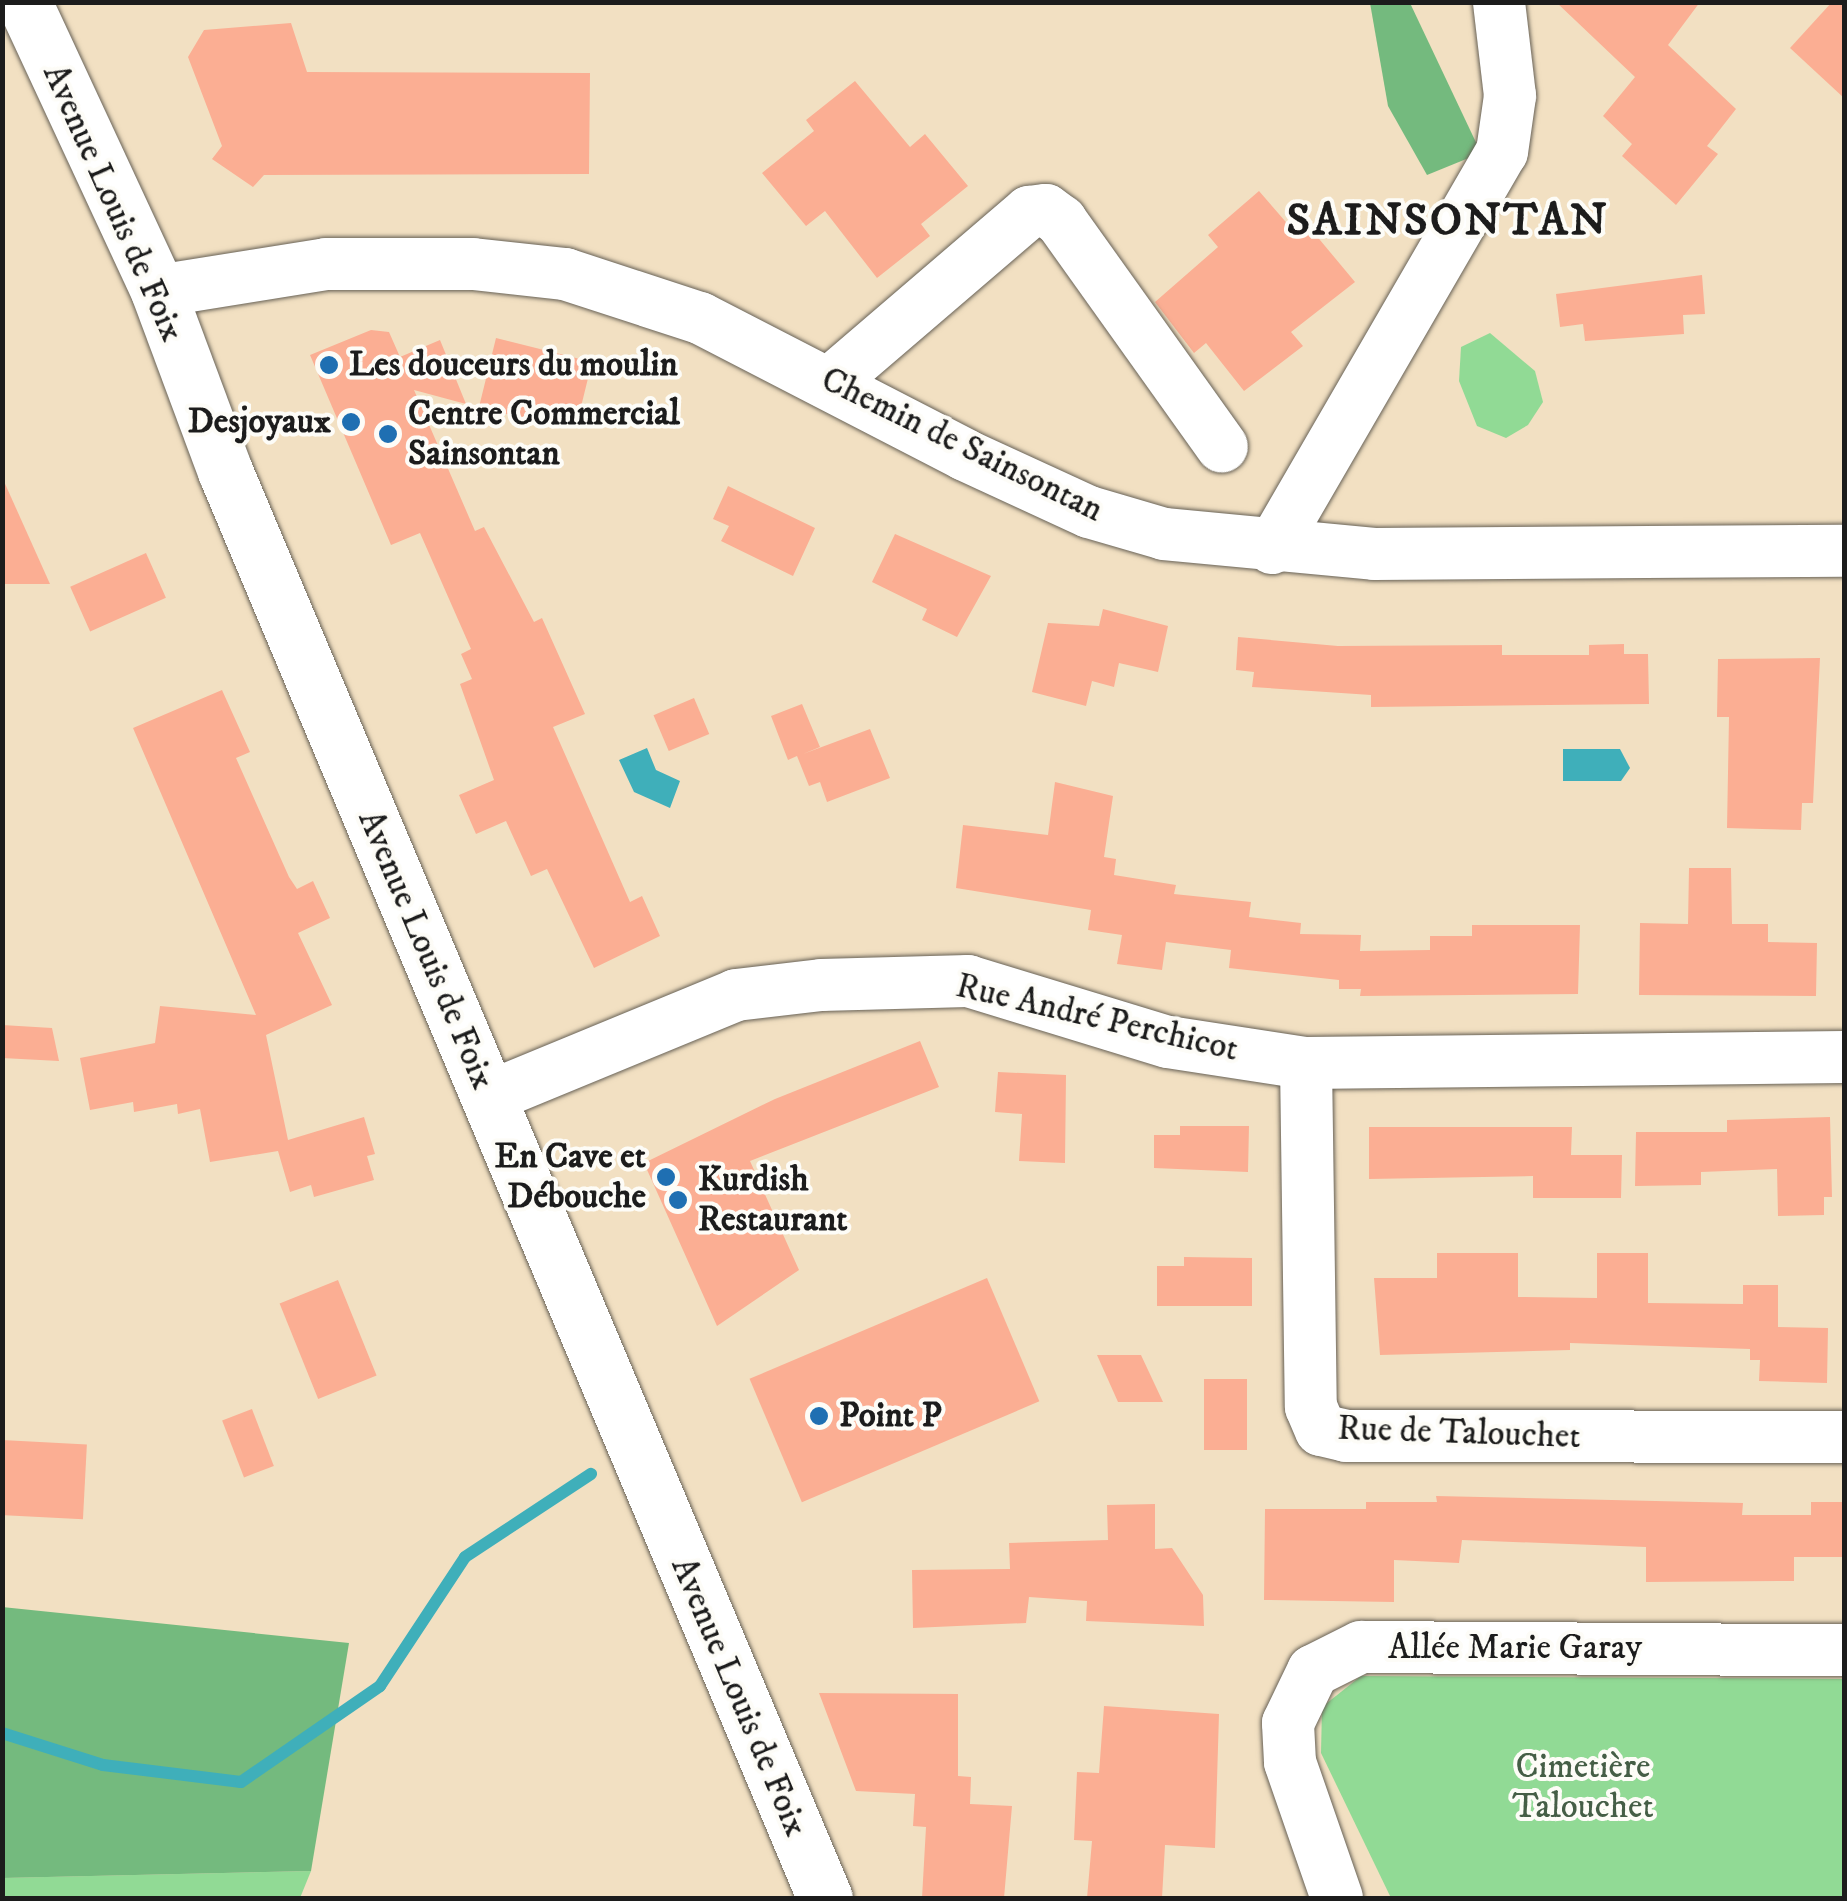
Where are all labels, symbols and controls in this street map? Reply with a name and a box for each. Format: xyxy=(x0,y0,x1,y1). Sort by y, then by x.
street label: Avenue Louis de Foix xyxy=(33,58,193,348)
district label: SAINSONTAN xyxy=(1287,195,1609,249)
place label: Les douceurs du moulin xyxy=(349,344,678,386)
marker: Les douceurs du moulin xyxy=(318,354,340,376)
street label: Chemin de Sainsontan xyxy=(814,359,1110,531)
place label: Centre Commercial Sainsontan xyxy=(408,393,680,475)
place label: Desjoyaux xyxy=(188,401,331,443)
marker: Desjoyaux xyxy=(340,411,362,433)
marker: Centre Commercial Sainsontan xyxy=(377,423,399,445)
street label: Avenue Louis de Foix xyxy=(348,804,504,1096)
street label: Rue André Perchicot xyxy=(952,965,1242,1071)
place label: En Cave et Débouche xyxy=(494,1136,646,1218)
place label: Kurdish Restaurant xyxy=(698,1159,847,1241)
marker: En Cave et Débouche xyxy=(655,1166,677,1188)
marker: Kurdish Restaurant xyxy=(667,1189,689,1211)
place label: Point P xyxy=(839,1395,942,1437)
marker: Point P xyxy=(808,1405,830,1427)
street label: Rue de Talouchet xyxy=(1337,1408,1581,1458)
street label: Avenue Louis de Foix xyxy=(661,1551,817,1843)
street label: Allée Marie Garay xyxy=(1388,1627,1642,1669)
park label: Cimetière Talouchet xyxy=(1512,1746,1654,1828)

